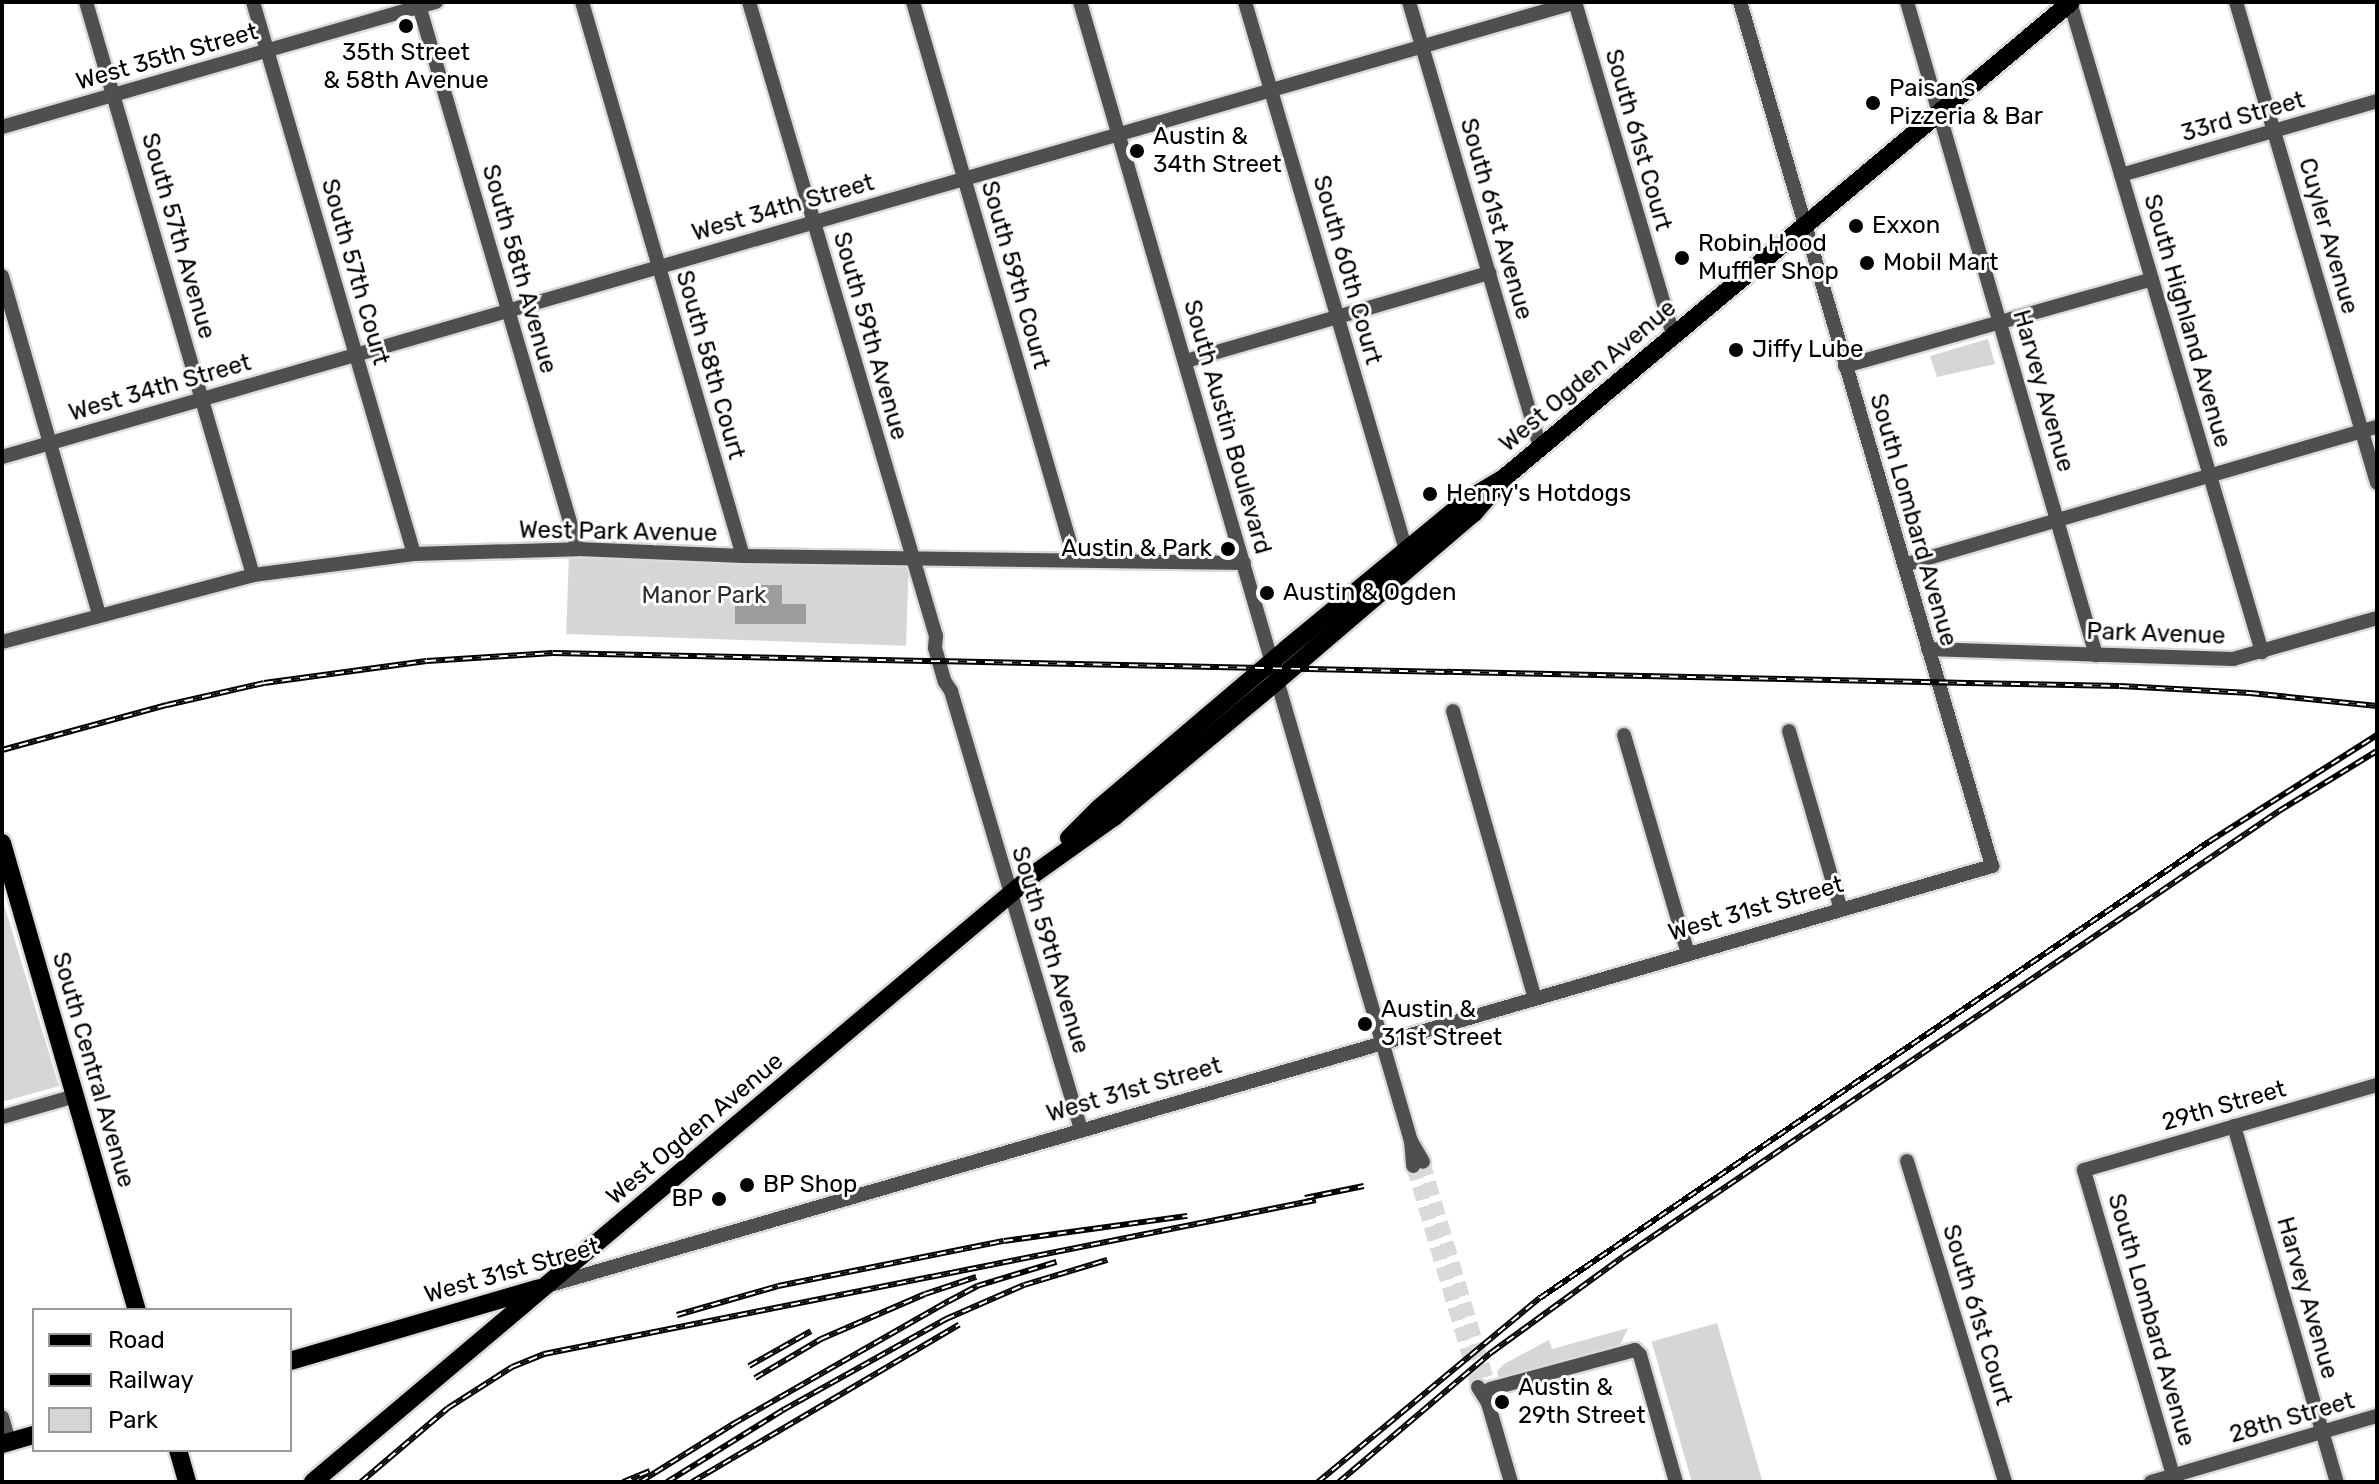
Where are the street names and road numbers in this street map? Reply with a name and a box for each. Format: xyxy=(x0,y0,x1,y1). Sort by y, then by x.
street label: West 35th Street xyxy=(73,17,261,97)
street label: South 61st Court xyxy=(1598,46,1678,234)
street label: 33rd Street xyxy=(2178,86,2308,148)
street label: South 61st Avenue xyxy=(1453,115,1539,323)
street label: South 57th Avenue xyxy=(135,129,221,343)
street label: Cuyler Avenue xyxy=(2292,154,2364,318)
street label: South 58th Avenue xyxy=(475,161,563,377)
street label: West 34th Street xyxy=(689,168,877,248)
street label: South 60th Court xyxy=(1306,172,1388,368)
street label: South 57th Court xyxy=(315,176,395,368)
street label: South 59th Court xyxy=(974,178,1056,372)
street label: South Highland Avenue xyxy=(2137,191,2237,451)
street label: South 59th Avenue xyxy=(826,228,914,444)
street label: South 58th Court xyxy=(669,267,751,463)
street label: West Ogden Avenue xyxy=(1494,293,1682,459)
street label: South Austin Boulevard xyxy=(1177,296,1277,558)
street label: Harvey Avenue xyxy=(2006,306,2080,476)
street label: West 34th Street xyxy=(66,348,254,428)
street label: South Lombard Avenue xyxy=(1863,390,1963,650)
street label: West Park Avenue xyxy=(518,516,718,548)
street label: Park Avenue xyxy=(2086,617,2226,651)
street label: South 59th Avenue xyxy=(1005,843,1095,1057)
street label: West 31st Street xyxy=(1665,870,1847,948)
street label: South Central Avenue xyxy=(46,949,140,1191)
street label: West Ogden Avenue xyxy=(601,1046,789,1212)
street label: West 31st Street xyxy=(1043,1051,1225,1129)
street label: 29th Street xyxy=(2159,1075,2289,1137)
street label: South Lombard Avenue xyxy=(2101,1190,2201,1450)
street label: Harvey Avenue xyxy=(2270,1213,2344,1383)
street label: South 61st Court xyxy=(1936,1221,2018,1409)
street label: West 31st Street xyxy=(421,1232,603,1310)
street label: 28th Street xyxy=(2226,1386,2358,1450)

